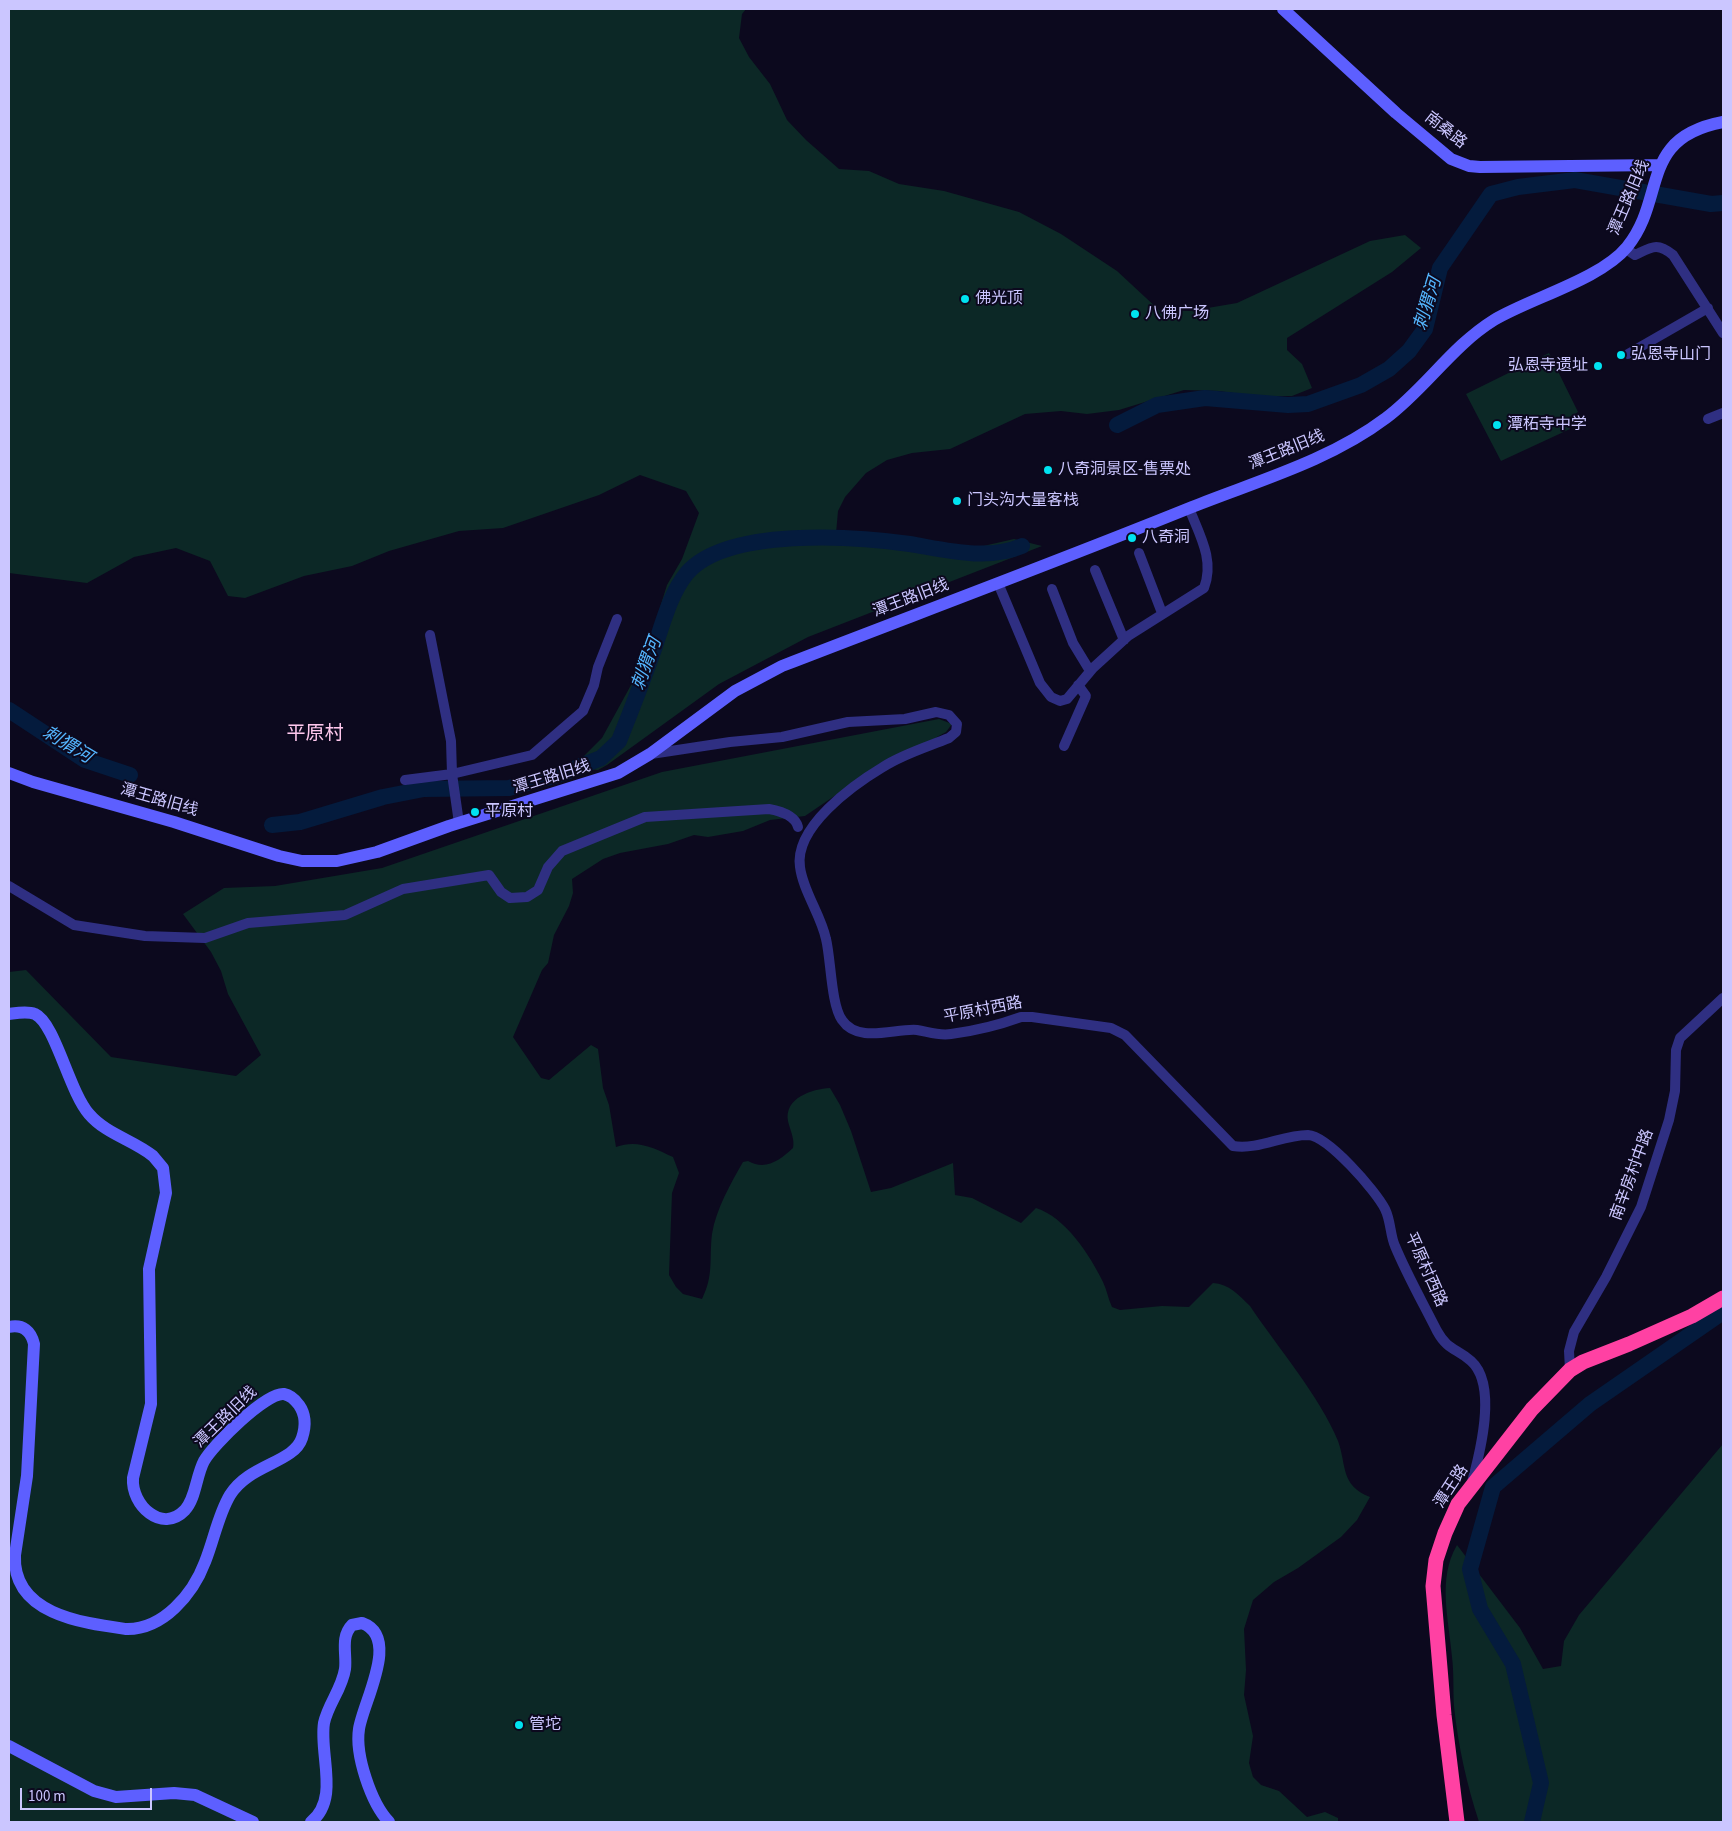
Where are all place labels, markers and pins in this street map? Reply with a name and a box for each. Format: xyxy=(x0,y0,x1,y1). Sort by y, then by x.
place label: 佛光顶 xyxy=(975,289,1023,309)
marker: 佛光顶 xyxy=(959,293,971,305)
place label: 八佛广场 xyxy=(1145,304,1209,324)
marker: 八佛广场 xyxy=(1129,308,1141,320)
place label: 弘恩寺山门 xyxy=(1631,345,1711,365)
marker: 弘恩寺山门 xyxy=(1615,349,1627,361)
place label: 弘恩寺遗址 xyxy=(1508,356,1588,376)
marker: 弘恩寺遗址 xyxy=(1592,360,1604,372)
place label: 潭柘寺中学 xyxy=(1507,415,1587,435)
marker: 潭柘寺中学 xyxy=(1491,419,1503,431)
place label: 八奇洞景区-售票处 xyxy=(1058,460,1191,480)
marker: 八奇洞景区-售票处 xyxy=(1042,464,1054,476)
place label: 门头沟大量客栈 xyxy=(967,491,1079,511)
marker: 门头沟大量客栈 xyxy=(951,495,963,507)
place label: 八奇洞 xyxy=(1142,528,1190,548)
marker: 八奇洞 xyxy=(1126,532,1138,544)
place label: 平原村 xyxy=(485,802,533,822)
marker: 平原村 xyxy=(469,806,481,818)
place label: 管坨 xyxy=(529,1715,561,1735)
marker: 管坨 xyxy=(513,1719,525,1731)

